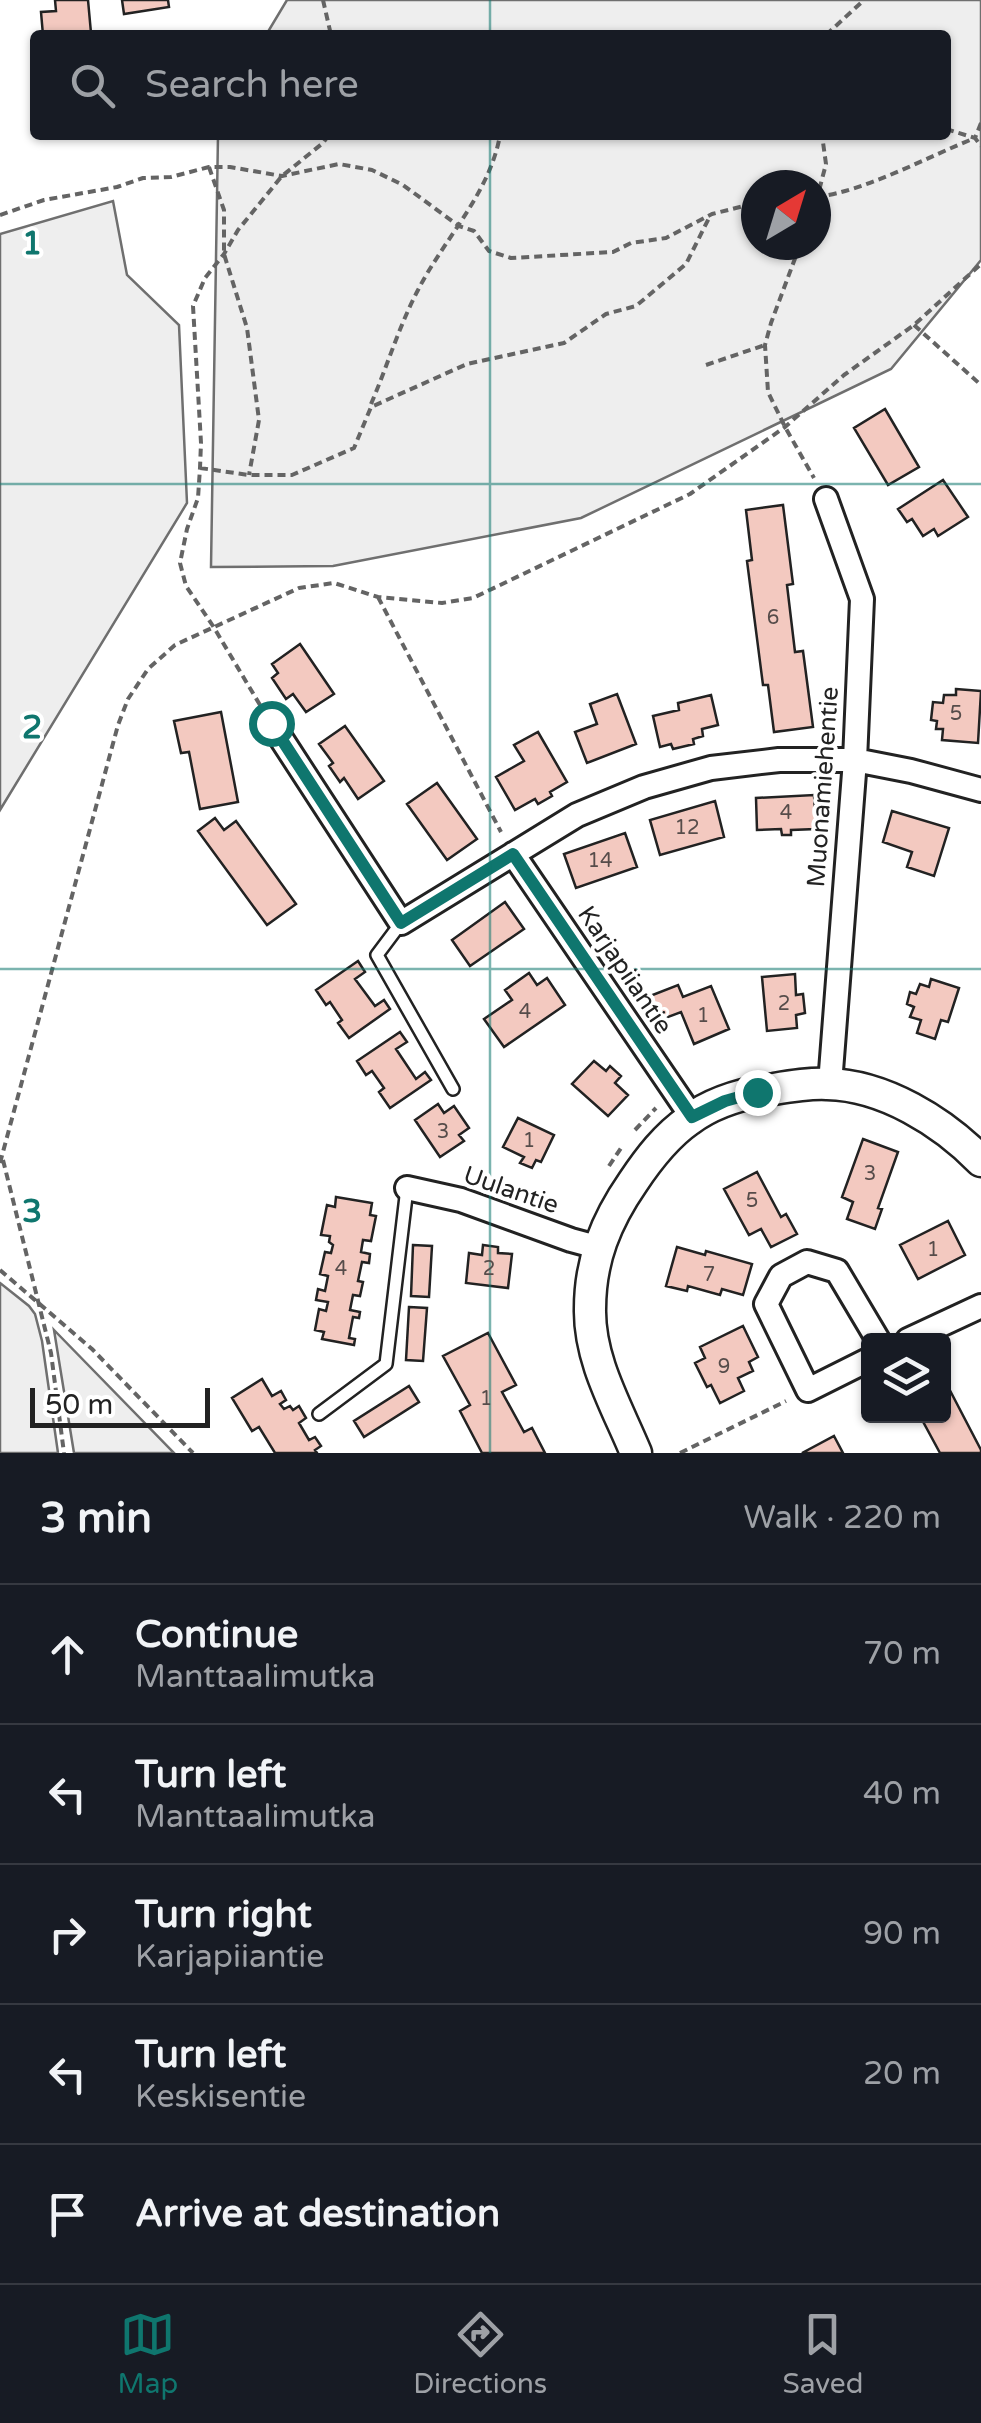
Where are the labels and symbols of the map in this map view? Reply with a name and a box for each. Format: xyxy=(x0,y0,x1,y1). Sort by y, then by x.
north arrow xyxy=(741,170,831,260)
text: 1 xyxy=(22,225,42,263)
house number: 6 xyxy=(767,606,779,630)
street label: Muonamiehentie xyxy=(801,686,845,888)
route start xyxy=(249,701,295,747)
house number: 5 xyxy=(950,702,962,726)
text: 2 xyxy=(22,709,42,747)
house number: 4 xyxy=(780,801,792,825)
house number: 12 xyxy=(674,816,700,840)
house number: 14 xyxy=(587,849,613,873)
street label: Karjapiiantie xyxy=(571,900,679,1040)
house number: 2 xyxy=(778,992,790,1016)
house number: 4 xyxy=(519,1000,531,1024)
house number: 1 xyxy=(697,1004,709,1028)
route end xyxy=(735,1070,781,1116)
house number: 3 xyxy=(437,1120,449,1144)
house number: 1 xyxy=(523,1129,535,1153)
street label: Uulantie xyxy=(459,1160,563,1220)
house number: 3 xyxy=(864,1162,876,1186)
house number: 5 xyxy=(746,1189,758,1213)
text: 3 xyxy=(22,1193,42,1231)
house number: 1 xyxy=(927,1238,939,1262)
house number: 4 xyxy=(335,1257,347,1281)
house number: 2 xyxy=(483,1257,495,1281)
house number: 7 xyxy=(703,1263,715,1287)
house number: 9 xyxy=(718,1355,730,1379)
scale bar xyxy=(30,1383,210,1428)
house number: 1 xyxy=(480,1387,492,1411)

